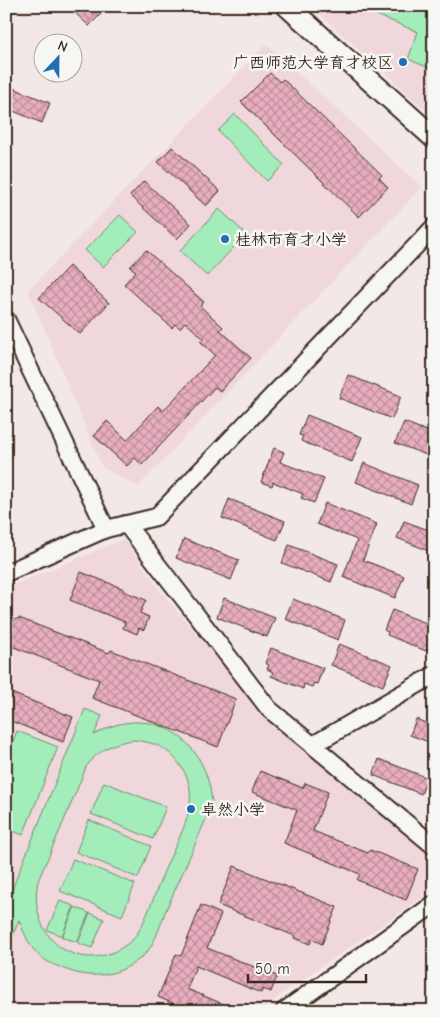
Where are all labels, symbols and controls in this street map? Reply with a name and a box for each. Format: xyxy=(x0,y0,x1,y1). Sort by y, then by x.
north arrow xyxy=(32,32,82,82)
text: N xyxy=(55,37,70,56)
place label: 广西师范大学育才校区 xyxy=(233,54,393,72)
marker: 广西师范大学育才校区 xyxy=(397,56,409,68)
place label: 桂林市育才小学 xyxy=(235,231,347,249)
marker: 桂林市育才小学 xyxy=(219,233,231,245)
place label: 卓然小学 xyxy=(201,801,265,819)
marker: 卓然小学 xyxy=(185,803,197,815)
scale bar xyxy=(248,952,365,984)
text: 50 m xyxy=(255,960,290,978)

